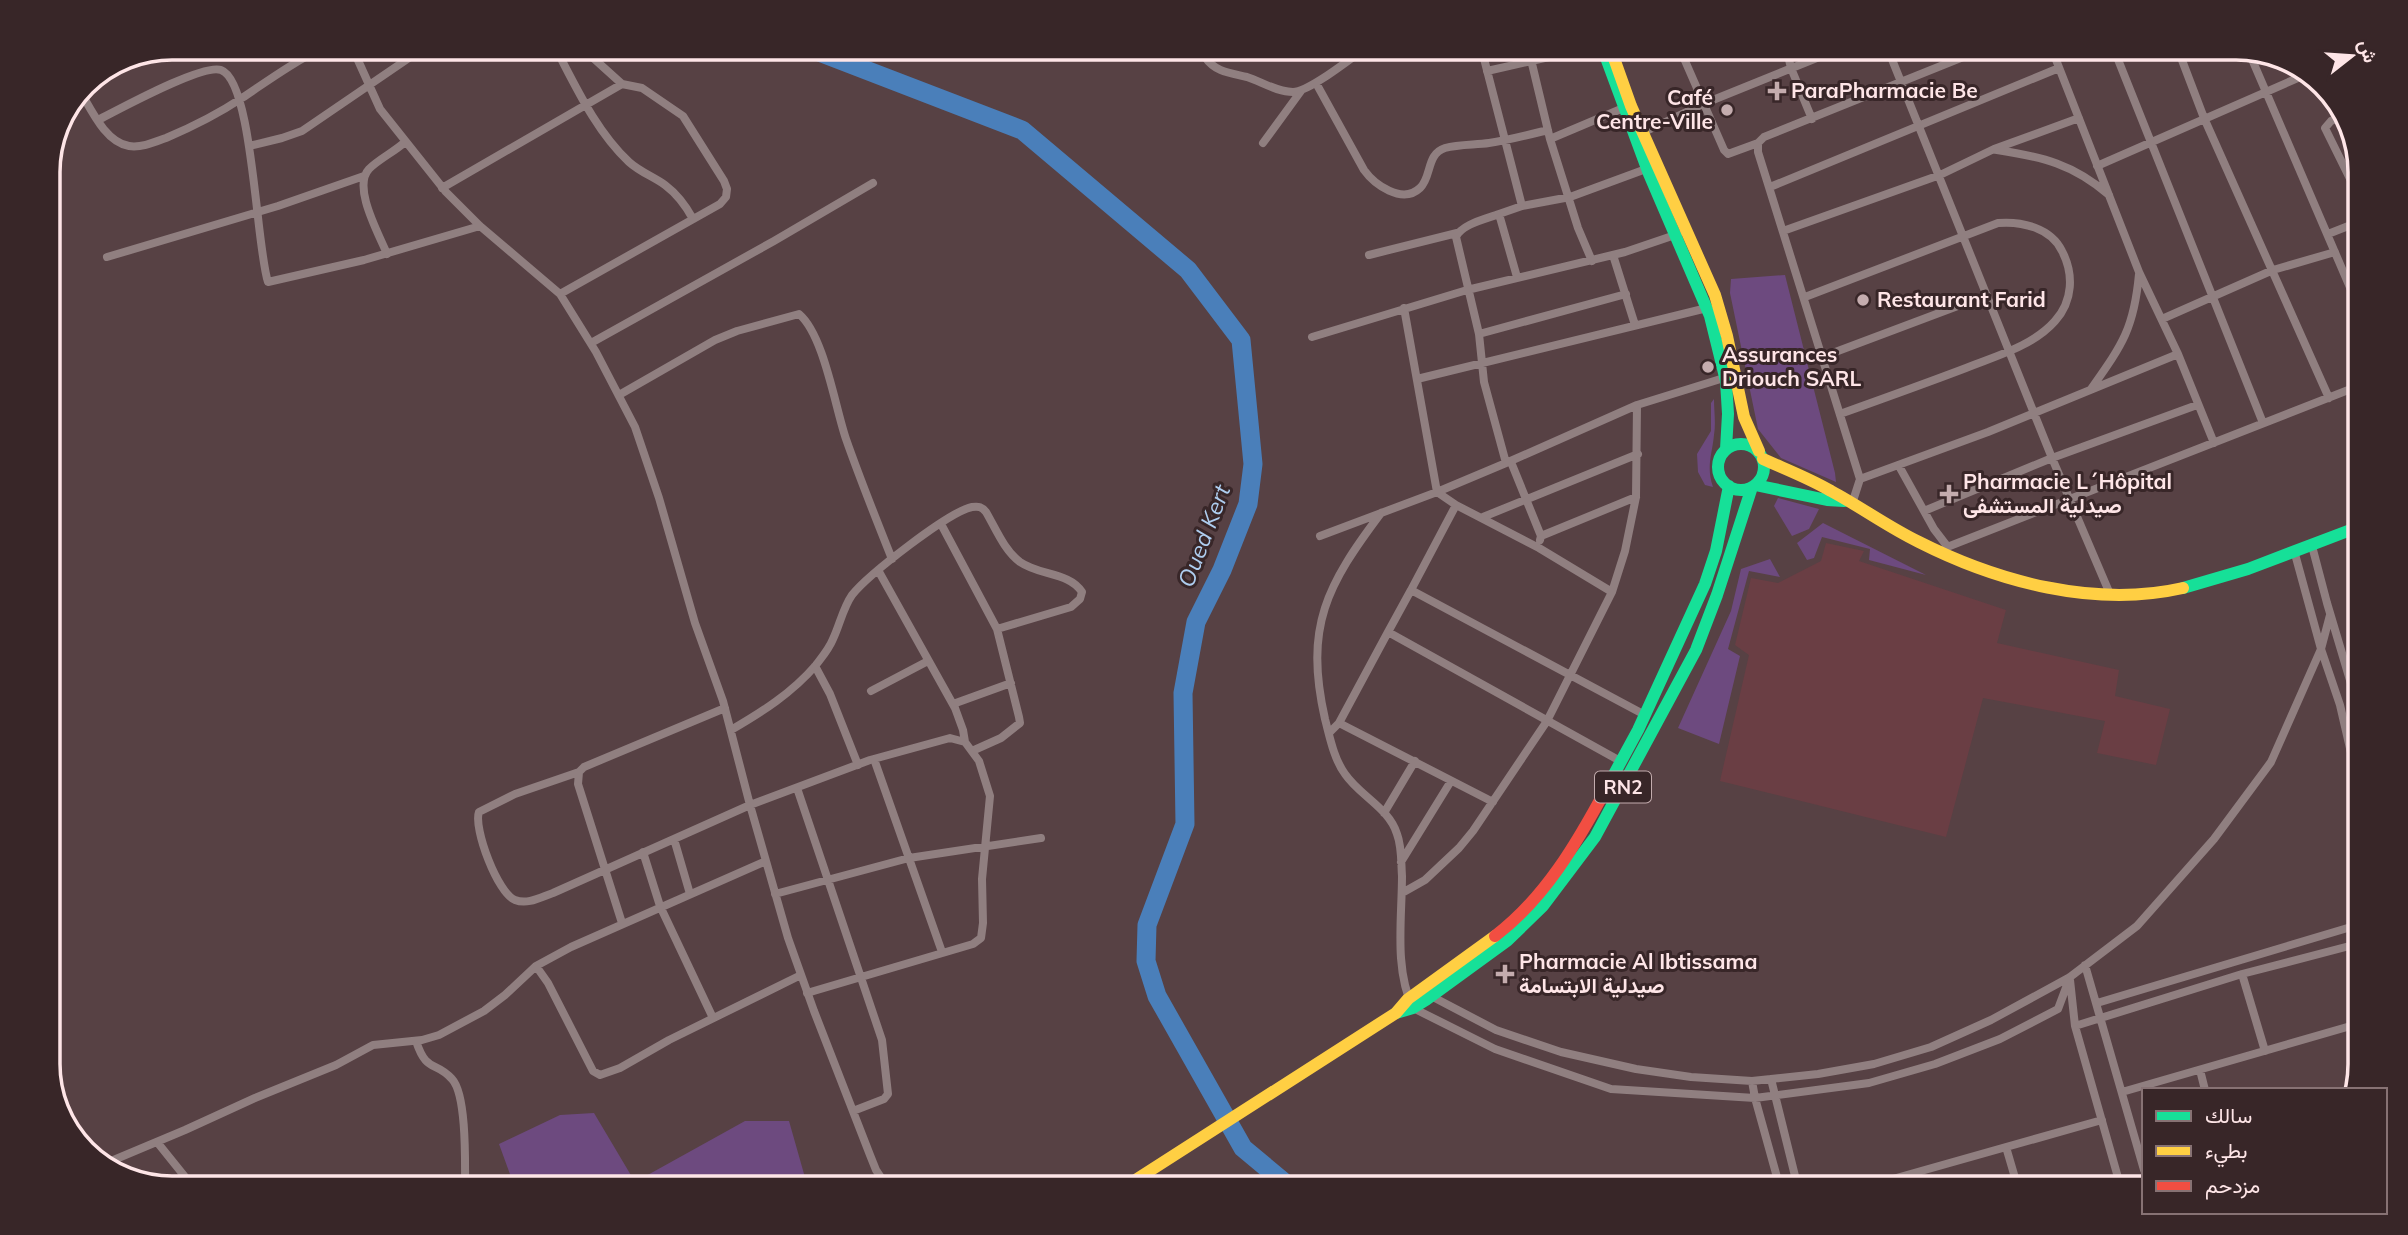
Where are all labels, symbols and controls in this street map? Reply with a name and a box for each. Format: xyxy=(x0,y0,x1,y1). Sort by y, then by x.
north arrow xyxy=(2317,21,2387,91)
text: ش xyxy=(2353,37,2383,66)
place label: ParaPharmacie Be xyxy=(1791,77,1978,103)
marker: ParaPharmacie Be xyxy=(1769,83,1785,99)
place label: Café Centre-Ville xyxy=(1596,84,1713,134)
marker: Café Centre-Ville xyxy=(1719,102,1735,118)
place label: Restaurant Farid xyxy=(1877,286,2046,312)
marker: Restaurant Farid xyxy=(1855,292,1871,308)
place label: Assurances Driouch SARL xyxy=(1722,341,1862,391)
marker: Assurances Driouch SARL xyxy=(1700,359,1716,375)
place label: Pharmacie L´Hôpital صيدلية المستشفى xyxy=(1963,468,2172,518)
water label: Oued Kert xyxy=(1171,480,1237,591)
marker: Pharmacie L´Hôpital صيدلية المستشفى xyxy=(1941,486,1957,502)
road number: RN2 xyxy=(1595,772,1651,802)
place label: Pharmacie Al Ibtissama صيدلية الابتسامة xyxy=(1519,948,1757,998)
marker: Pharmacie Al Ibtissama صيدلية الابتسامة xyxy=(1497,966,1513,982)
legend xyxy=(2142,1088,2387,1214)
text: سالك xyxy=(2205,1102,2252,1128)
text: بطيء xyxy=(2205,1137,2248,1168)
text: مزدحم xyxy=(2205,1172,2260,1200)

